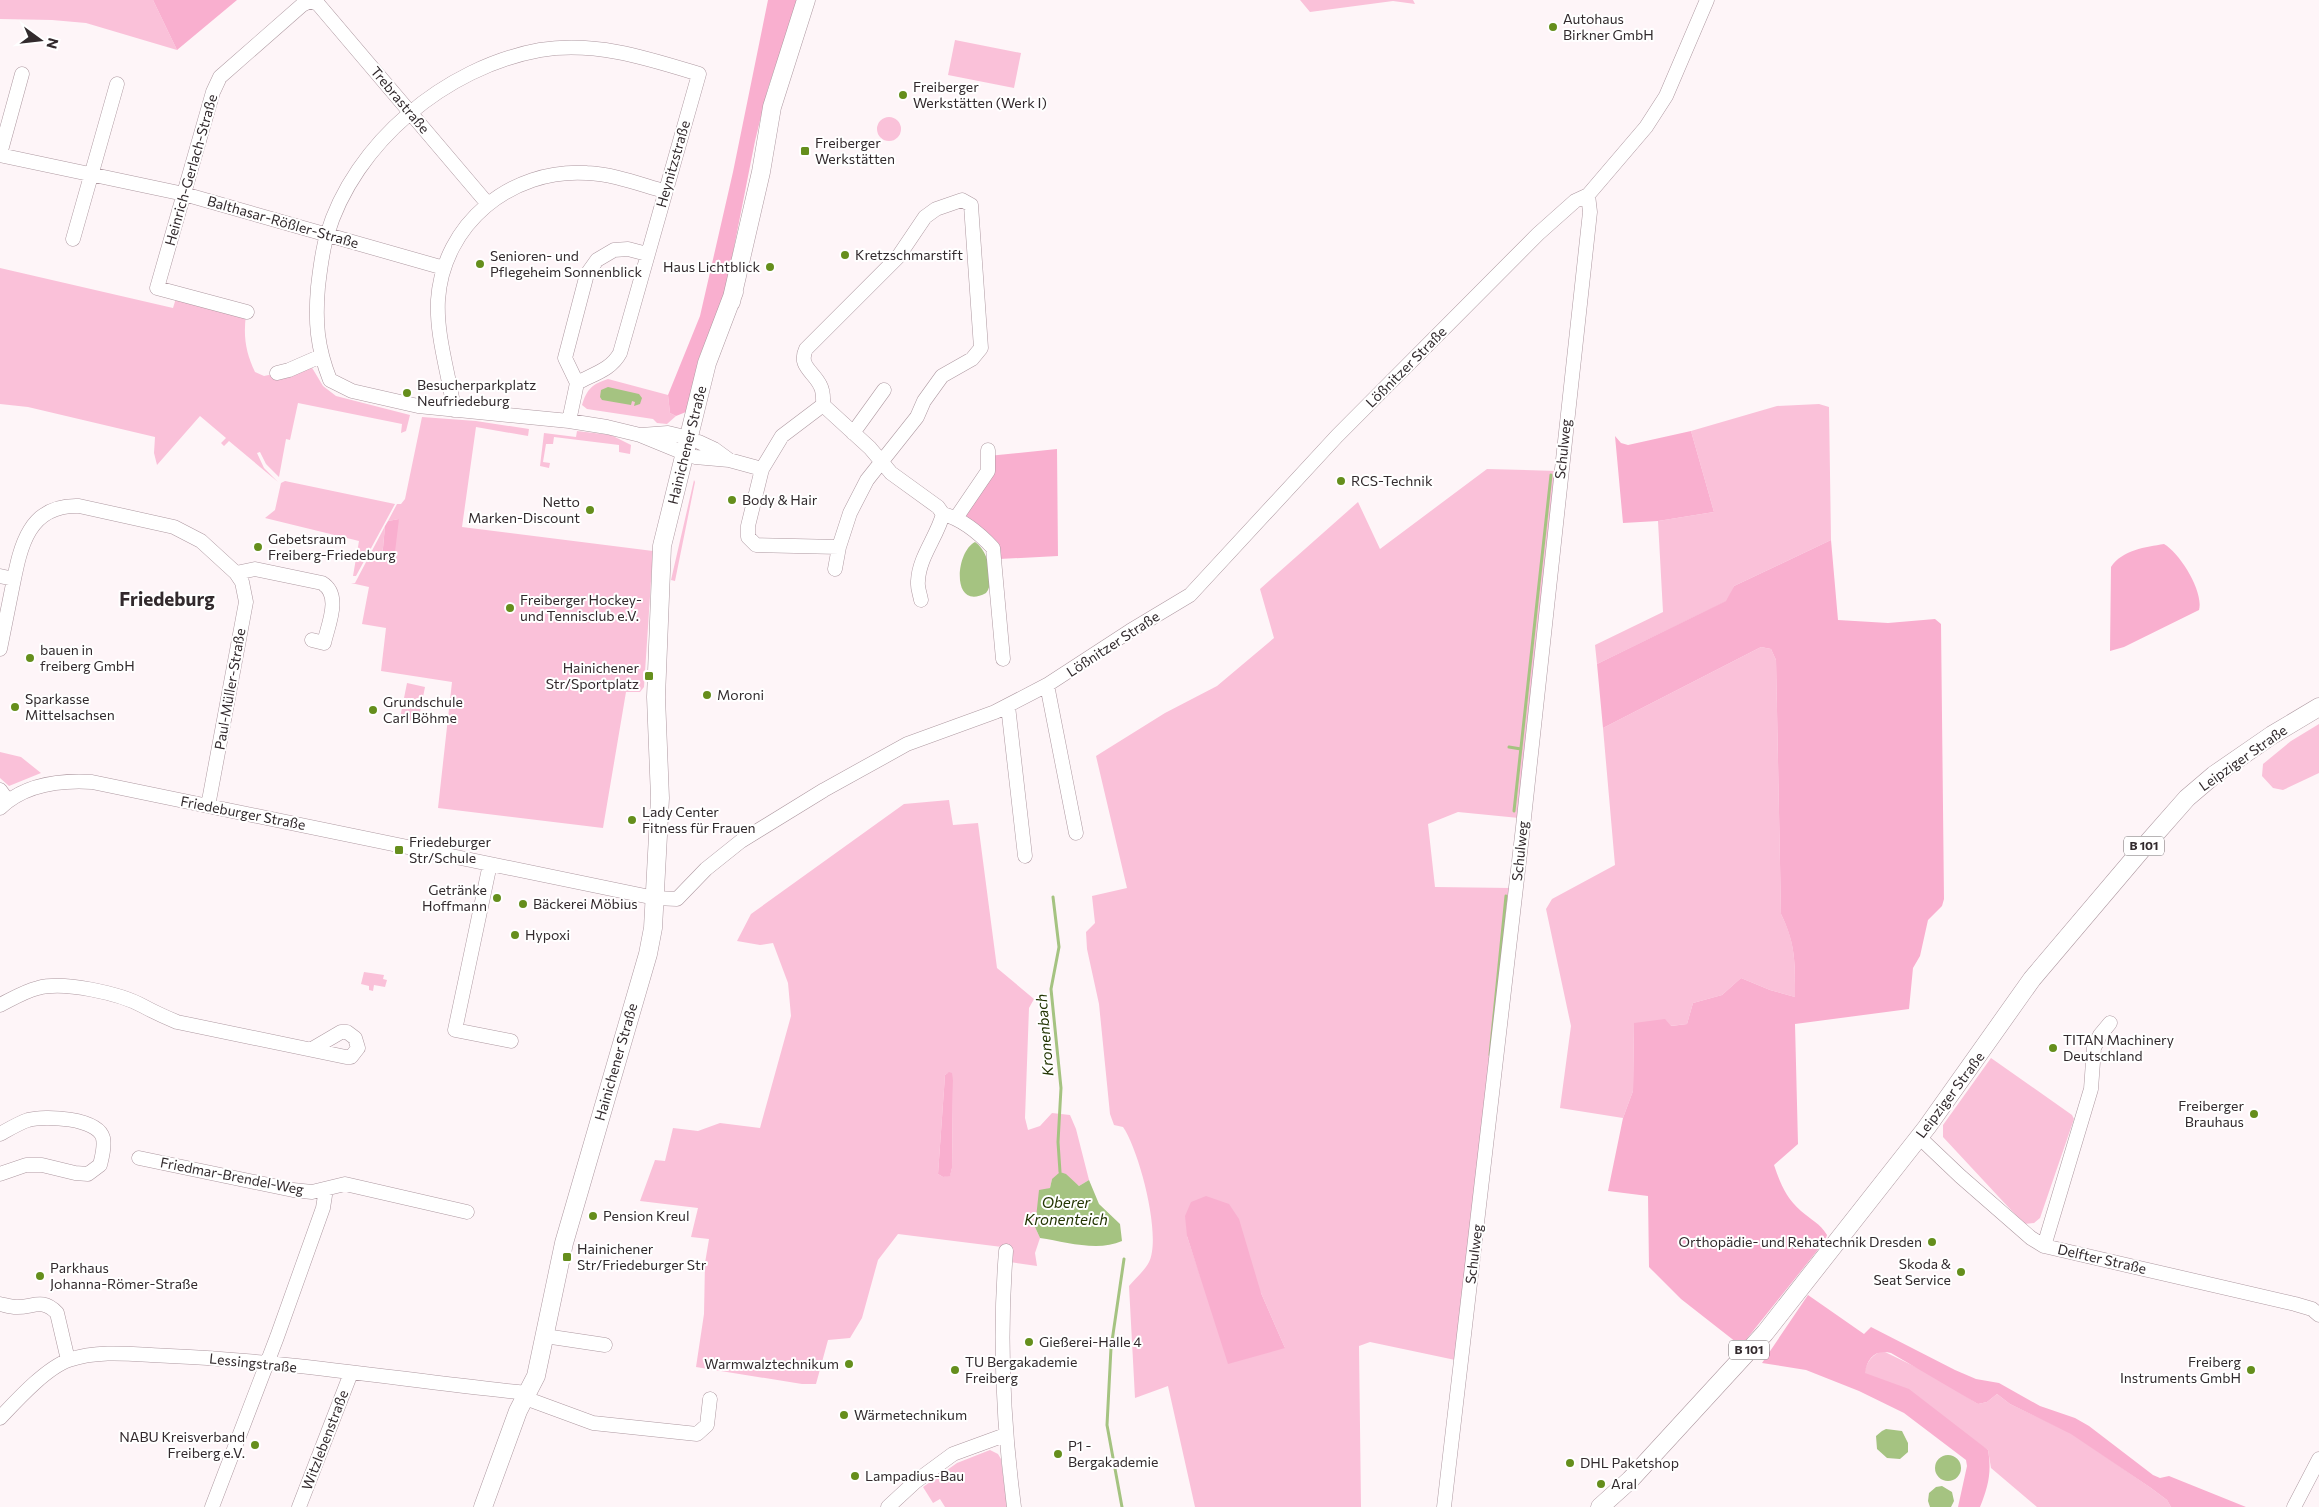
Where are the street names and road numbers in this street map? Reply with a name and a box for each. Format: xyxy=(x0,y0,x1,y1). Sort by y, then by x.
street label: Trebrastraße xyxy=(367,63,433,137)
street label: Heinrich-Gerlach-Straße xyxy=(161,92,220,248)
street label: Heynitzstraße xyxy=(652,118,693,209)
street label: Balthasar-Rößler-Straße xyxy=(205,192,361,251)
street label: Lößnitzer Straße xyxy=(1362,323,1450,411)
street label: Hainichener Straße xyxy=(664,384,709,506)
street label: Schulweg xyxy=(1551,418,1574,480)
street label: Lößnitzer Straße xyxy=(1063,607,1162,680)
street label: Paul-Müller-Straße xyxy=(210,627,249,751)
street label: Leipziger Straße xyxy=(2195,721,2290,794)
street label: Friedeburger Straße xyxy=(179,792,307,833)
street label: Schulweg xyxy=(1508,820,1531,882)
road number: B 101 xyxy=(2124,836,2164,856)
street label: Hainichener Straße xyxy=(591,1001,640,1123)
street label: Leipziger Straße xyxy=(1912,1048,1988,1141)
street label: Friedmar-Brendel-Weg xyxy=(159,1153,306,1198)
street label: Schulweg xyxy=(1461,1222,1486,1285)
street label: Delfter Straße xyxy=(2056,1240,2148,1277)
road number: B 101 xyxy=(1729,1340,1769,1360)
street label: Lessingstraße xyxy=(208,1349,298,1376)
street label: Witzlebenstraße xyxy=(298,1387,351,1492)

